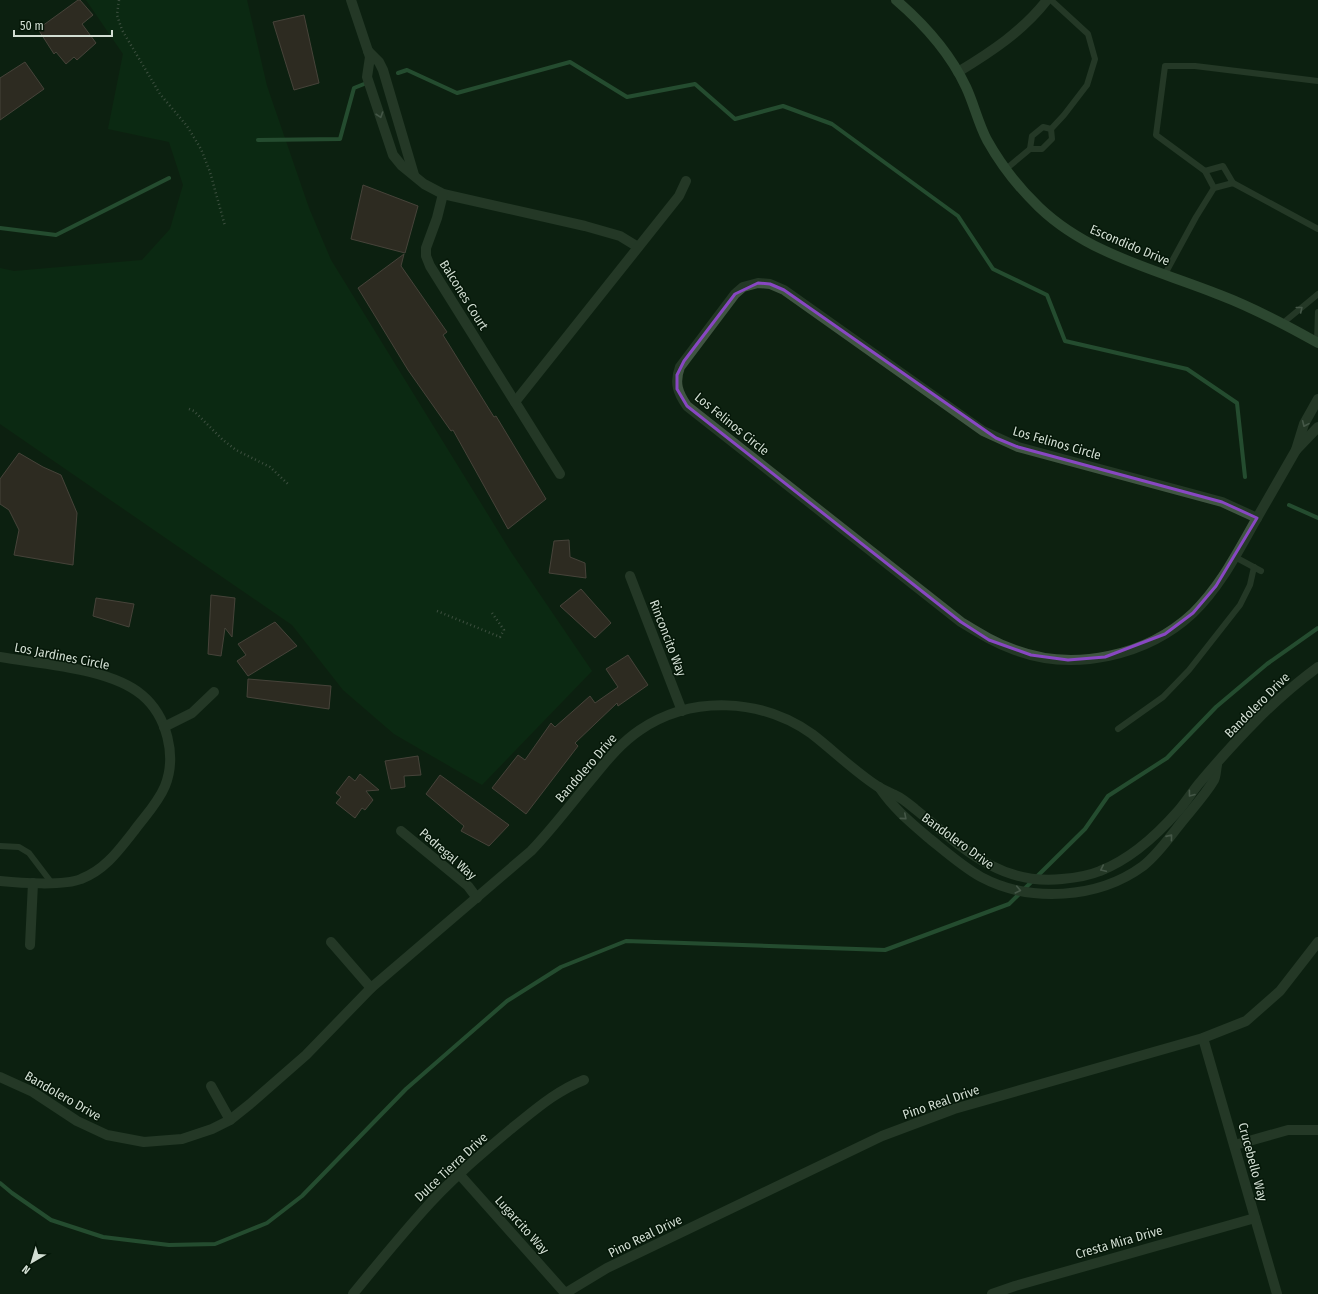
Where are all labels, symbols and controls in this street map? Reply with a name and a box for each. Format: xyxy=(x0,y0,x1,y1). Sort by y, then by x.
scale bar xyxy=(14,12,112,38)
text: 50 m xyxy=(20,19,44,33)
one-way arrow xyxy=(376,111,384,118)
street label: Escondido Drive xyxy=(1088,221,1172,269)
street label: Balcones Court xyxy=(437,257,492,333)
one-way arrow xyxy=(1296,306,1303,313)
street label: Los Felinos Circle xyxy=(692,390,772,458)
one-way arrow xyxy=(1302,420,1310,427)
street label: Los Felinos Circle xyxy=(1011,423,1103,463)
street label: Rinconcito Way xyxy=(647,598,689,678)
street label: Los Jardines Circle xyxy=(13,639,111,673)
street label: Bandolero Drive xyxy=(1221,669,1293,741)
street label: Bandolero Drive xyxy=(552,731,620,805)
one-way arrow xyxy=(1189,789,1196,796)
street label: Bandolero Drive xyxy=(919,810,997,872)
one-way arrow xyxy=(900,812,907,819)
street label: Pedregal Way xyxy=(417,825,480,883)
one-way arrow xyxy=(1165,834,1172,842)
one-way arrow xyxy=(1100,864,1108,872)
one-way arrow xyxy=(1014,885,1021,893)
street label: Bandolero Drive xyxy=(22,1068,104,1124)
street label: Pino Real Drive xyxy=(901,1082,981,1122)
street label: Crucebello Way xyxy=(1235,1121,1271,1203)
street label: Dulce Tierra Drive xyxy=(412,1130,490,1204)
street label: Lugarcito Way xyxy=(492,1193,552,1257)
street label: Pino Real Drive xyxy=(606,1212,684,1260)
street label: Cresta Mira Drive xyxy=(1074,1222,1164,1262)
north arrow xyxy=(12,1242,52,1282)
text: N xyxy=(20,1262,33,1277)

